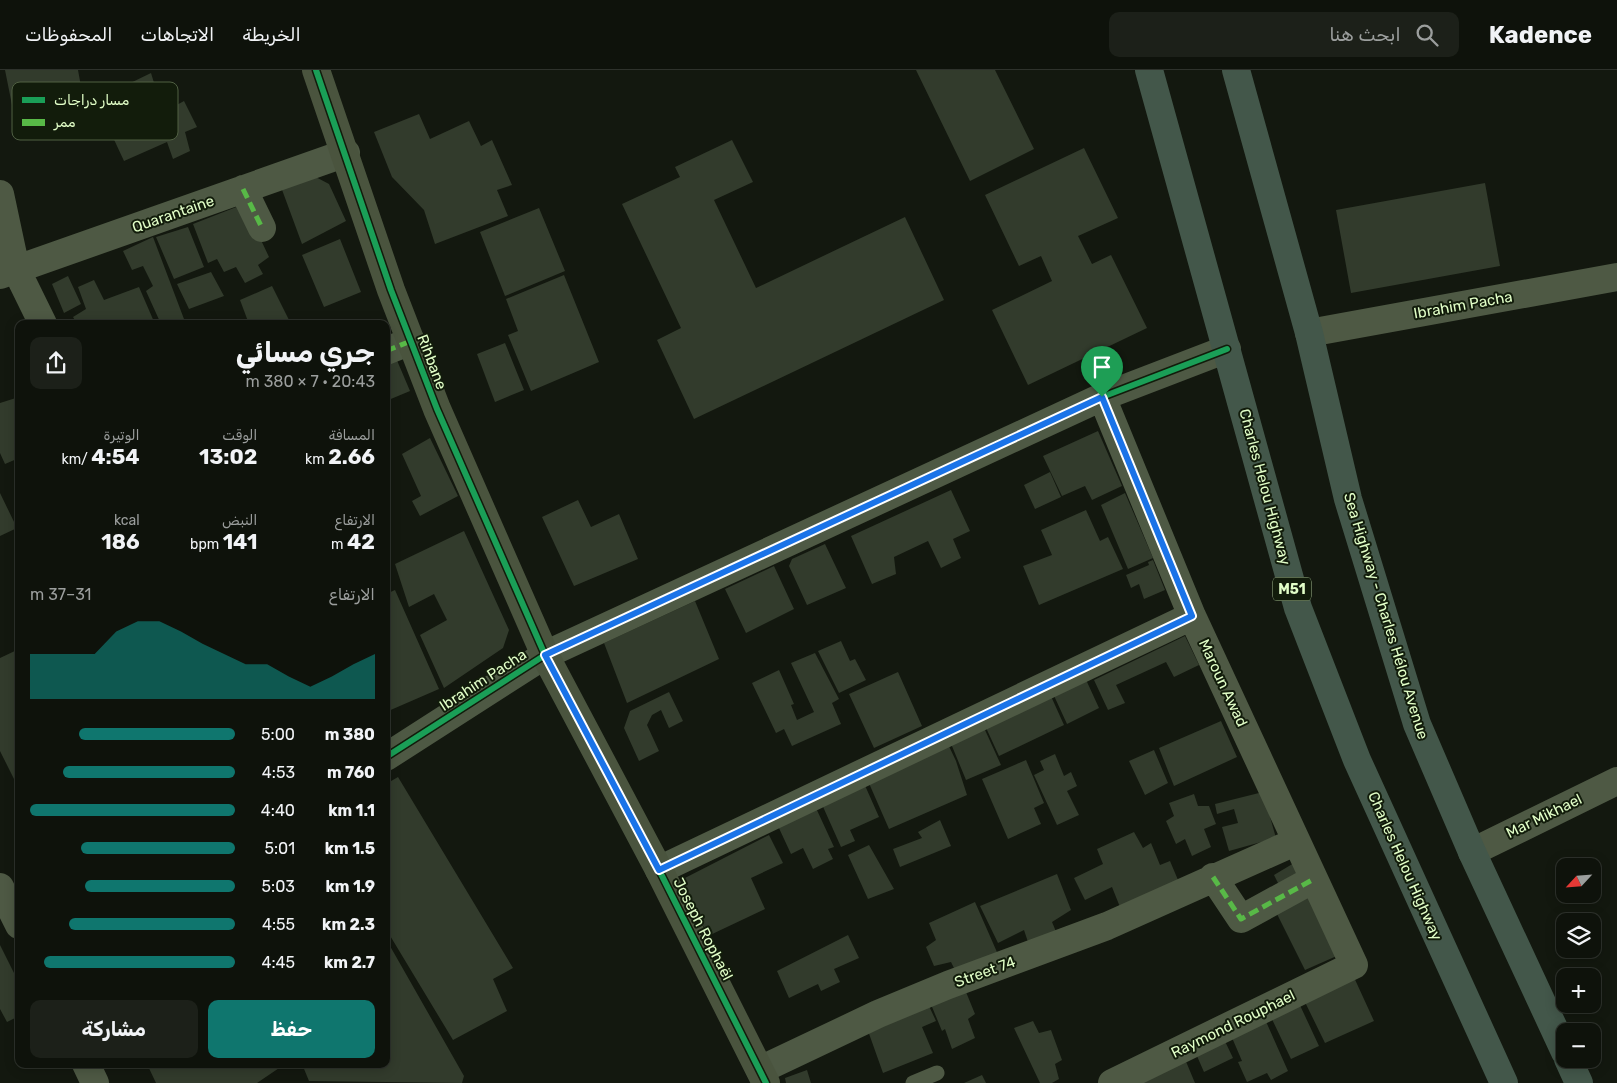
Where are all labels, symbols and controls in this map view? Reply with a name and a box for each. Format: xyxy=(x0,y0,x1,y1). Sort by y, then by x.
search box xyxy=(1109,12,1459,57)
icon: search xyxy=(1413,21,1441,49)
text: Kadence xyxy=(1489,21,1592,49)
text: ابحث هنا xyxy=(1329,23,1401,46)
text: المحفوظات xyxy=(25,24,112,46)
text: الاتجاهات xyxy=(140,24,214,46)
text: الخريطة xyxy=(242,24,301,46)
legend xyxy=(12,82,178,140)
text: مسار دراجات xyxy=(54,92,129,109)
text: ممر xyxy=(53,114,76,131)
street label: Quarantaine xyxy=(130,192,216,236)
street label: Ibrahim Pacha xyxy=(1412,287,1514,323)
street label: Rihbane xyxy=(413,332,451,392)
text: جري مسائي xyxy=(236,336,375,369)
button: share xyxy=(30,337,82,389)
pin xyxy=(1081,346,1123,397)
icon: arrive xyxy=(1088,353,1116,381)
text: 20:43 · 7 × 380 m xyxy=(246,372,375,391)
street label: Charles Helou Highway xyxy=(1235,407,1295,567)
text: الوتيرة xyxy=(104,427,140,444)
text: الوقت xyxy=(222,427,257,444)
text: المسافة xyxy=(328,427,375,444)
text: 4:54 xyxy=(91,444,140,469)
text: 13:02 xyxy=(199,444,257,469)
text: 2.66 xyxy=(328,444,375,469)
text: /km xyxy=(61,451,91,468)
text: km xyxy=(305,451,328,468)
street label: Sea Highway - Charles Hélou Avenue xyxy=(1340,490,1432,742)
text: kcal xyxy=(114,512,140,529)
text: النبض xyxy=(222,512,257,529)
text: الارتفاع xyxy=(335,512,375,529)
text: 186 xyxy=(101,529,140,554)
text: 141 xyxy=(223,529,257,554)
text: 42 xyxy=(347,529,375,554)
text: bpm xyxy=(190,536,223,553)
text: m xyxy=(331,536,347,553)
road number: M51 xyxy=(1273,578,1311,600)
text: 31–37 m xyxy=(30,585,91,604)
text: الارتفاع xyxy=(329,585,375,604)
street label: Maroun Awad xyxy=(1195,636,1251,730)
street label: Ibrahim Pacha xyxy=(436,645,530,715)
text: 5:00 xyxy=(261,725,295,744)
text: 380 m xyxy=(325,725,375,744)
text: 4:53 xyxy=(262,763,295,782)
text: 760 m xyxy=(327,763,375,782)
street label: Charles Helou Highway xyxy=(1364,789,1446,943)
street label: Mar Mikhael xyxy=(1503,790,1585,842)
text: 4:40 xyxy=(261,801,295,820)
text: 1.1 km xyxy=(328,801,375,820)
text: 5:01 xyxy=(264,839,295,858)
text: 1.5 km xyxy=(325,839,375,858)
north arrow xyxy=(1556,858,1601,902)
map controls xyxy=(1556,858,1601,1068)
street label: Joseph Rophaël xyxy=(669,875,737,983)
text: 5:03 xyxy=(262,877,295,896)
text: 1.9 km xyxy=(325,877,375,896)
button: layers xyxy=(1556,913,1601,958)
text: 4:55 xyxy=(262,915,295,934)
text: 2.3 km xyxy=(322,915,375,934)
text: 4:45 xyxy=(262,953,295,972)
text: 2.7 km xyxy=(324,953,375,972)
street label: Street 74 xyxy=(952,953,1018,991)
button: + xyxy=(1556,968,1601,1013)
street label: Raymond Rouphael xyxy=(1168,986,1298,1062)
button: مشاركة xyxy=(30,1000,198,1058)
button: حفظ xyxy=(208,1000,375,1058)
button: − xyxy=(1556,1023,1601,1068)

